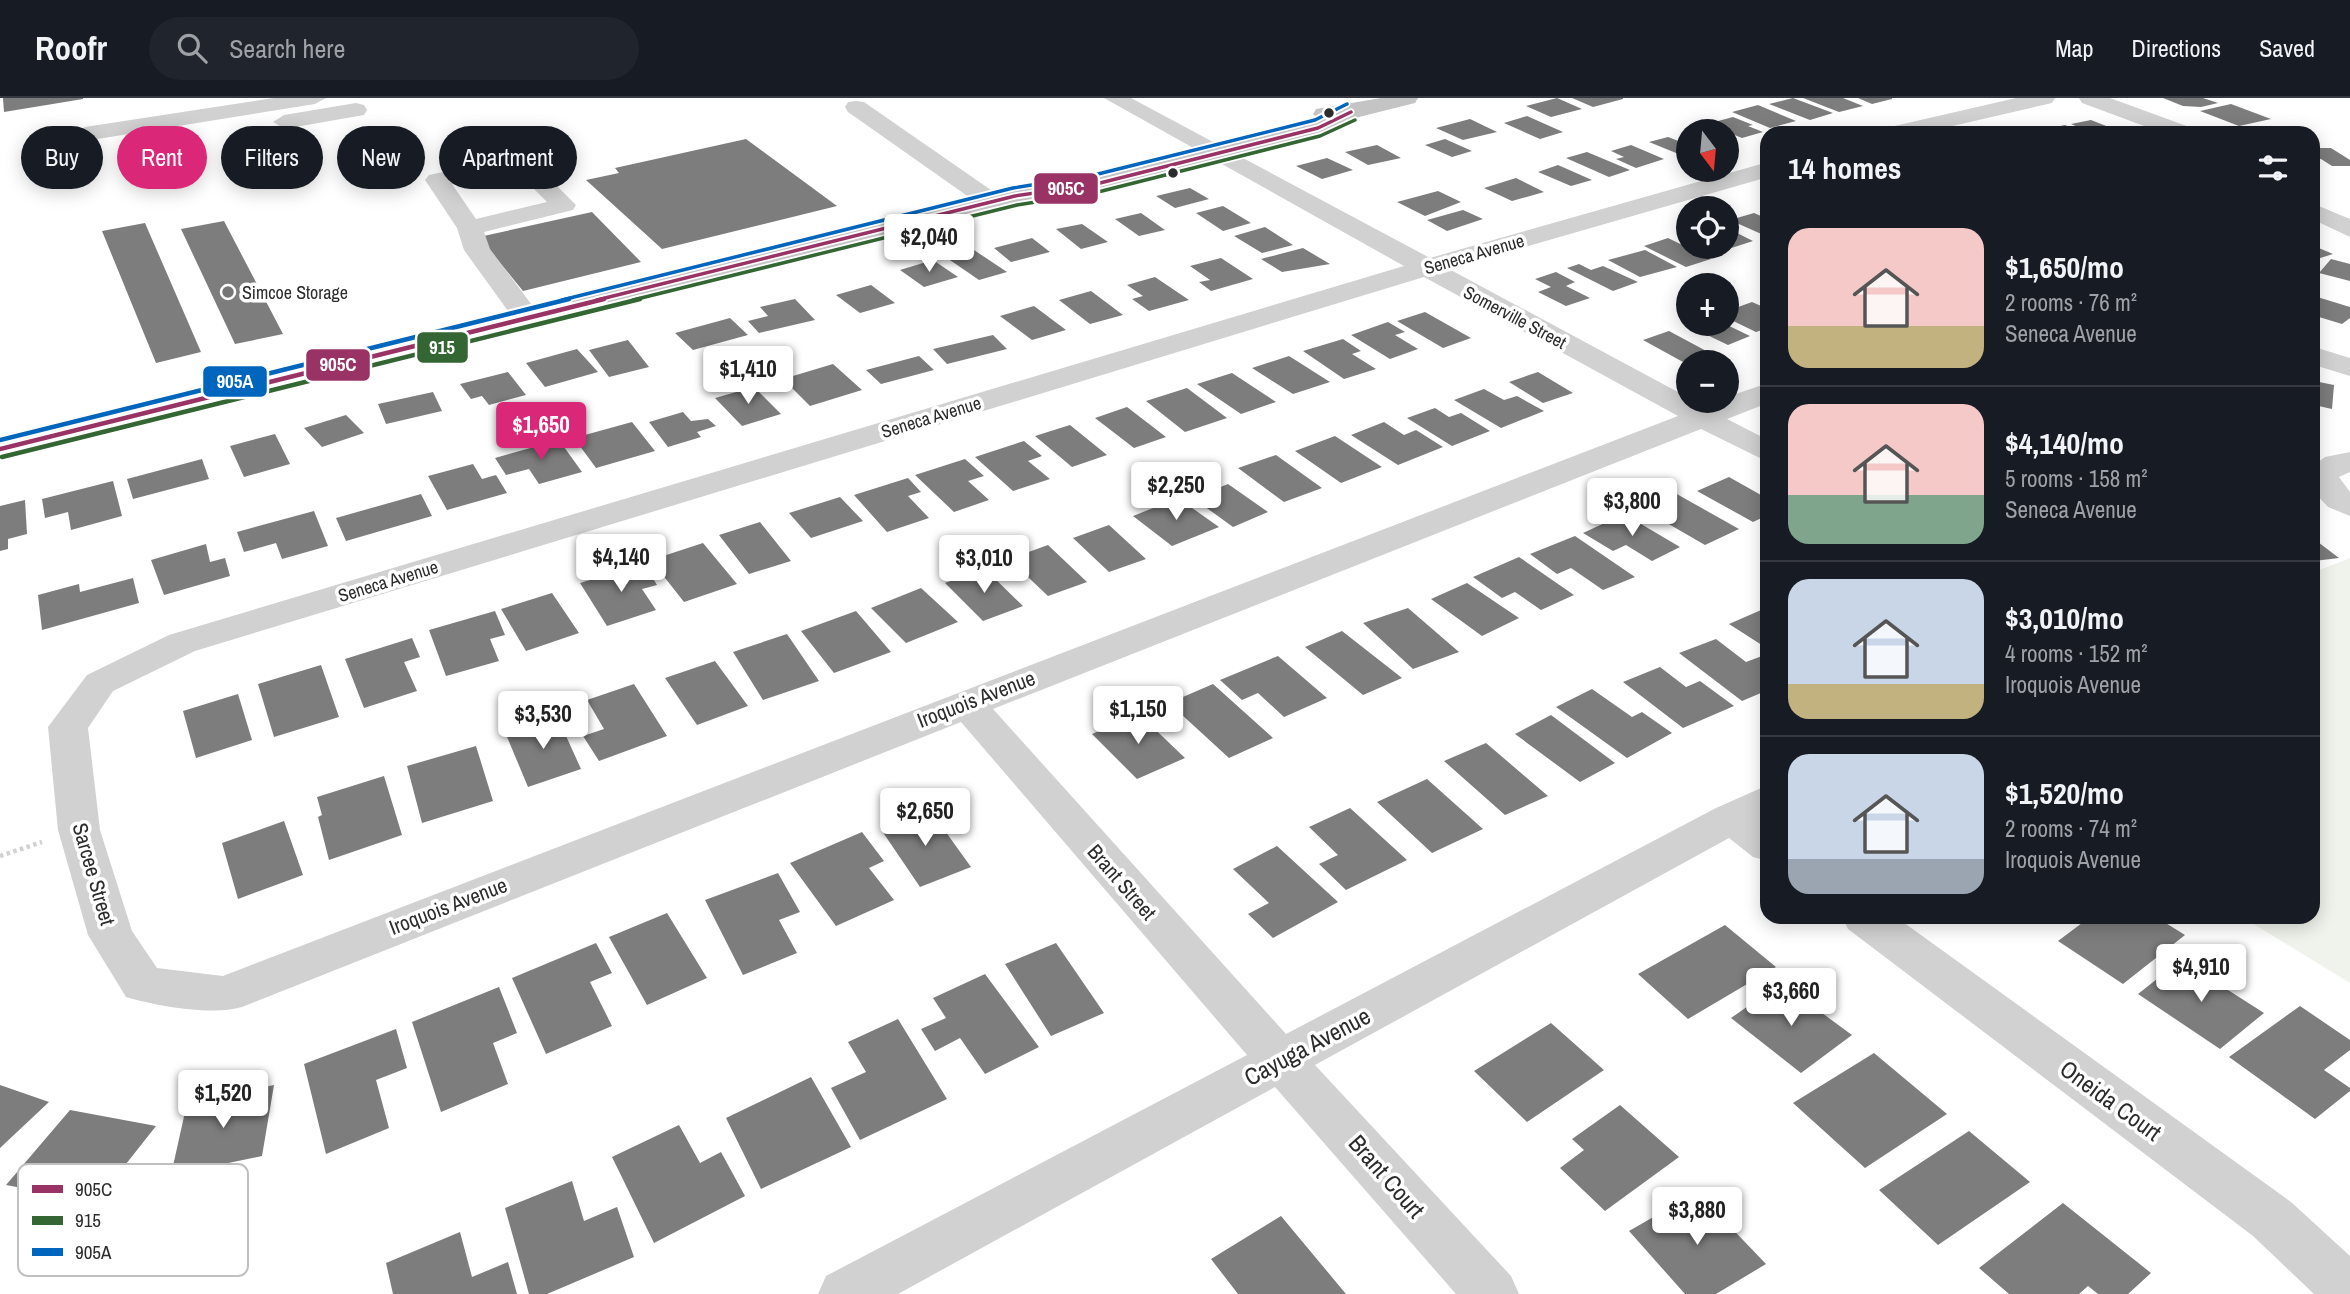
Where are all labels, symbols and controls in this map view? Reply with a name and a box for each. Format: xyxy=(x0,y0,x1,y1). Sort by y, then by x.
search box xyxy=(149,17,639,80)
text: Roofr xyxy=(35,26,107,70)
icon: search xyxy=(173,29,211,67)
text: Search here xyxy=(229,31,345,66)
text: Map xyxy=(2055,32,2093,64)
text: Directions xyxy=(2131,32,2221,64)
text: Saved xyxy=(2259,32,2315,64)
unlabelled marker xyxy=(1322,106,1336,120)
north arrow xyxy=(1676,119,1740,182)
map controls xyxy=(1676,119,1739,413)
chip: Buy xyxy=(21,126,103,189)
chip: Rent xyxy=(117,126,207,189)
chip: Filters xyxy=(221,126,323,189)
chip: New xyxy=(337,126,425,189)
chip: Apartment xyxy=(439,126,577,189)
text: 14 homes xyxy=(1788,148,1902,188)
icon: filters xyxy=(2254,149,2292,187)
unlabelled marker xyxy=(1166,166,1180,180)
line badge: 905C xyxy=(1033,172,1099,205)
text: 905C xyxy=(1047,175,1085,201)
button: locate xyxy=(1676,196,1739,259)
pin: $2,040 xyxy=(872,214,986,274)
text: $2,040 xyxy=(900,221,958,252)
street label: Seneca Avenue xyxy=(1421,228,1527,280)
text: $1,650/mo xyxy=(2005,247,2124,287)
icon: home xyxy=(1844,256,1928,340)
button: + xyxy=(1676,273,1739,336)
street label: Somerville Street xyxy=(1459,279,1571,355)
place label: Simcoe Storage xyxy=(242,280,348,305)
marker: Simcoe Storage xyxy=(220,284,236,300)
text: 2 rooms · 76 m² xyxy=(2005,287,2137,318)
text: Seneca Avenue xyxy=(2005,318,2137,349)
line badge: 915 xyxy=(416,331,469,364)
text: 915 xyxy=(429,334,455,360)
pin: $1,410 xyxy=(691,346,805,406)
line badge: 905C xyxy=(305,348,371,382)
button: − xyxy=(1676,350,1739,413)
text: 905C xyxy=(319,351,357,377)
text: $1,410 xyxy=(719,353,777,384)
line badge: 905A xyxy=(202,365,268,398)
text: 905A xyxy=(216,368,254,394)
street label: Seneca Avenue xyxy=(878,390,984,444)
pin: $1,650 xyxy=(484,402,598,462)
text: $1,650 xyxy=(512,409,570,440)
text: $4,140/mo xyxy=(2005,423,2124,463)
icon: home xyxy=(1844,432,1928,516)
pin: $2,250 xyxy=(1119,462,1233,522)
text: 5 rooms · 158 m² xyxy=(2005,463,2148,494)
text: $2,250 xyxy=(1147,469,1205,500)
pin: $3,800 xyxy=(1575,478,1689,538)
text: $3,800 xyxy=(1603,485,1661,516)
text: Seneca Avenue xyxy=(2005,494,2137,525)
pin: $4,140 xyxy=(564,534,678,594)
pin: $3,010 xyxy=(927,536,1041,595)
text: $4,140 xyxy=(592,541,650,572)
text: $3,010 xyxy=(955,542,1013,573)
street label: Seneca Avenue xyxy=(335,554,441,608)
text: $3,010/mo xyxy=(2005,598,2124,638)
icon: home xyxy=(1844,607,1928,691)
text: 4 rooms · 152 m² xyxy=(2005,638,2148,669)
street label: Iroquois Avenue xyxy=(913,663,1039,735)
text: Iroquois Avenue xyxy=(2005,669,2141,700)
pin: $1,150 xyxy=(1081,686,1195,746)
pin: $3,530 xyxy=(486,692,600,751)
text: $1,150 xyxy=(1109,693,1167,724)
text: $3,530 xyxy=(514,698,572,729)
text: $1,520/mo xyxy=(2005,773,2124,813)
icon: home xyxy=(1844,782,1928,866)
pin: $2,650 xyxy=(868,788,982,848)
text: $2,650 xyxy=(896,795,954,826)
text: 2 rooms · 74 m² xyxy=(2005,813,2137,844)
street label: Sarcee Street xyxy=(66,819,123,929)
street label: Brant Street xyxy=(1081,838,1163,926)
text: Iroquois Avenue xyxy=(2005,844,2141,875)
street label: Iroquois Avenue xyxy=(385,870,511,942)
pin: $4,910 xyxy=(2144,944,2258,1004)
text: $4,910 xyxy=(2172,951,2230,982)
pin: $3,660 xyxy=(1734,968,1848,1028)
text: $3,660 xyxy=(1762,975,1820,1006)
street label: Cayuga Avenue xyxy=(1238,999,1376,1093)
street label: Oneida Court xyxy=(2054,1052,2169,1148)
pin: $1,520 xyxy=(166,1070,280,1130)
text: $1,520 xyxy=(194,1077,252,1108)
street label: Brant Court xyxy=(1342,1128,1432,1225)
legend xyxy=(18,1164,248,1276)
text: 905C xyxy=(75,1176,112,1202)
pin: $3,880 xyxy=(1640,1188,1754,1247)
text: $3,880 xyxy=(1668,1194,1726,1225)
text: 915 xyxy=(75,1207,101,1233)
text: 905A xyxy=(75,1239,112,1265)

